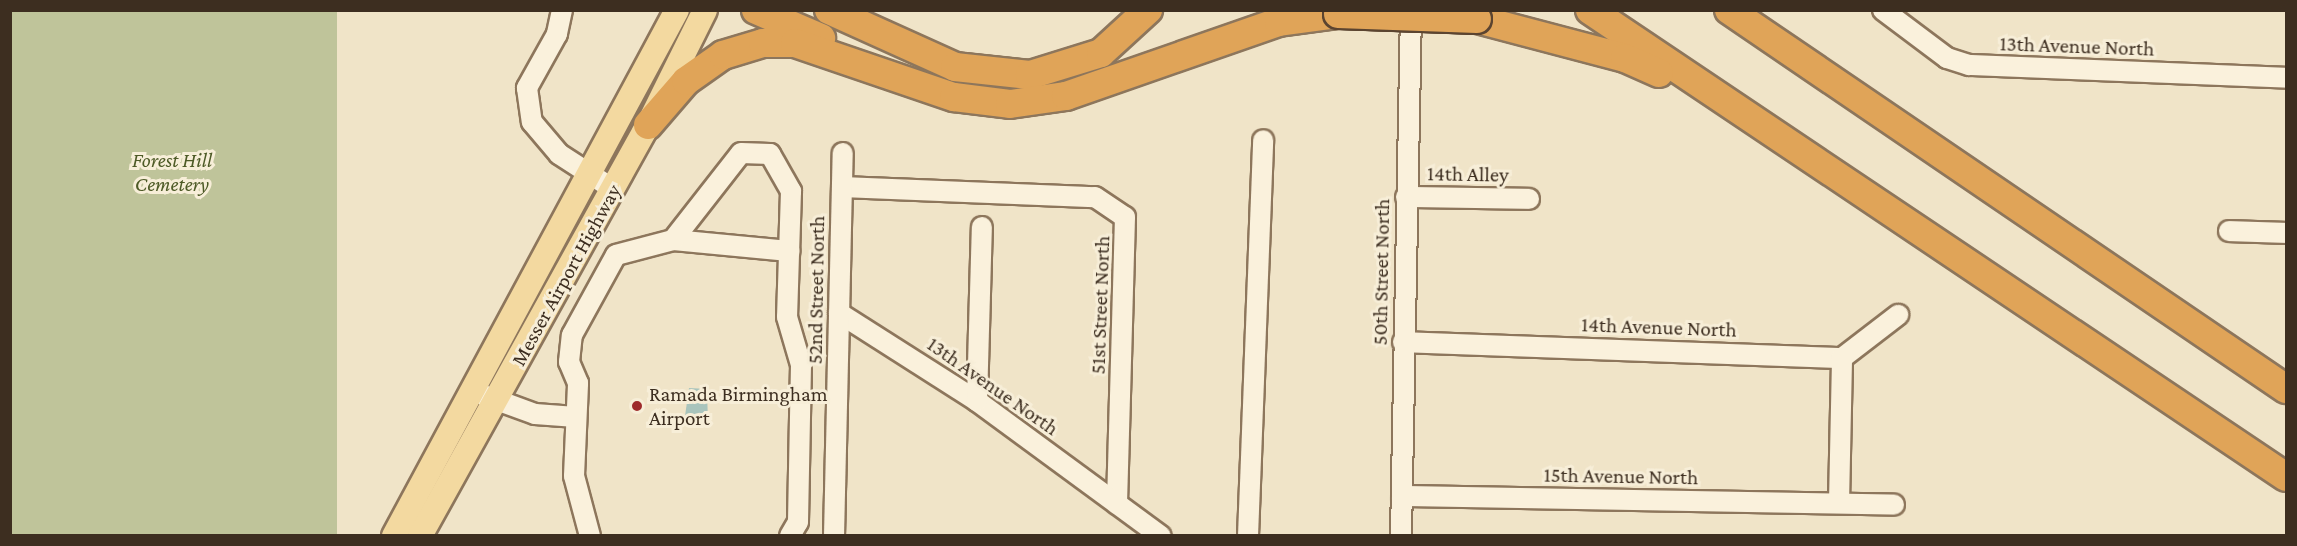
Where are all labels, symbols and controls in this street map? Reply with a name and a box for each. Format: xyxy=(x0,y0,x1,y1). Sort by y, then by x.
street label: 13th Avenue North xyxy=(1999,31,2155,61)
park label: Forest Hill Cemetery xyxy=(132,147,212,197)
street label: 14th Alley xyxy=(1427,161,1509,187)
street label: Messer Airport Highway xyxy=(506,180,626,370)
street label: 50th Street North xyxy=(1367,198,1395,346)
street label: 52nd Street North xyxy=(802,215,830,365)
street label: 51st Street North xyxy=(1085,235,1115,375)
street label: 14th Avenue North xyxy=(1581,312,1737,342)
street label: 13th Avenue North xyxy=(922,331,1064,441)
place label: Ramada Birmingham Airport xyxy=(649,381,828,431)
marker: Ramada Birmingham Airport xyxy=(630,399,644,413)
street label: 15th Avenue North xyxy=(1544,462,1698,490)

